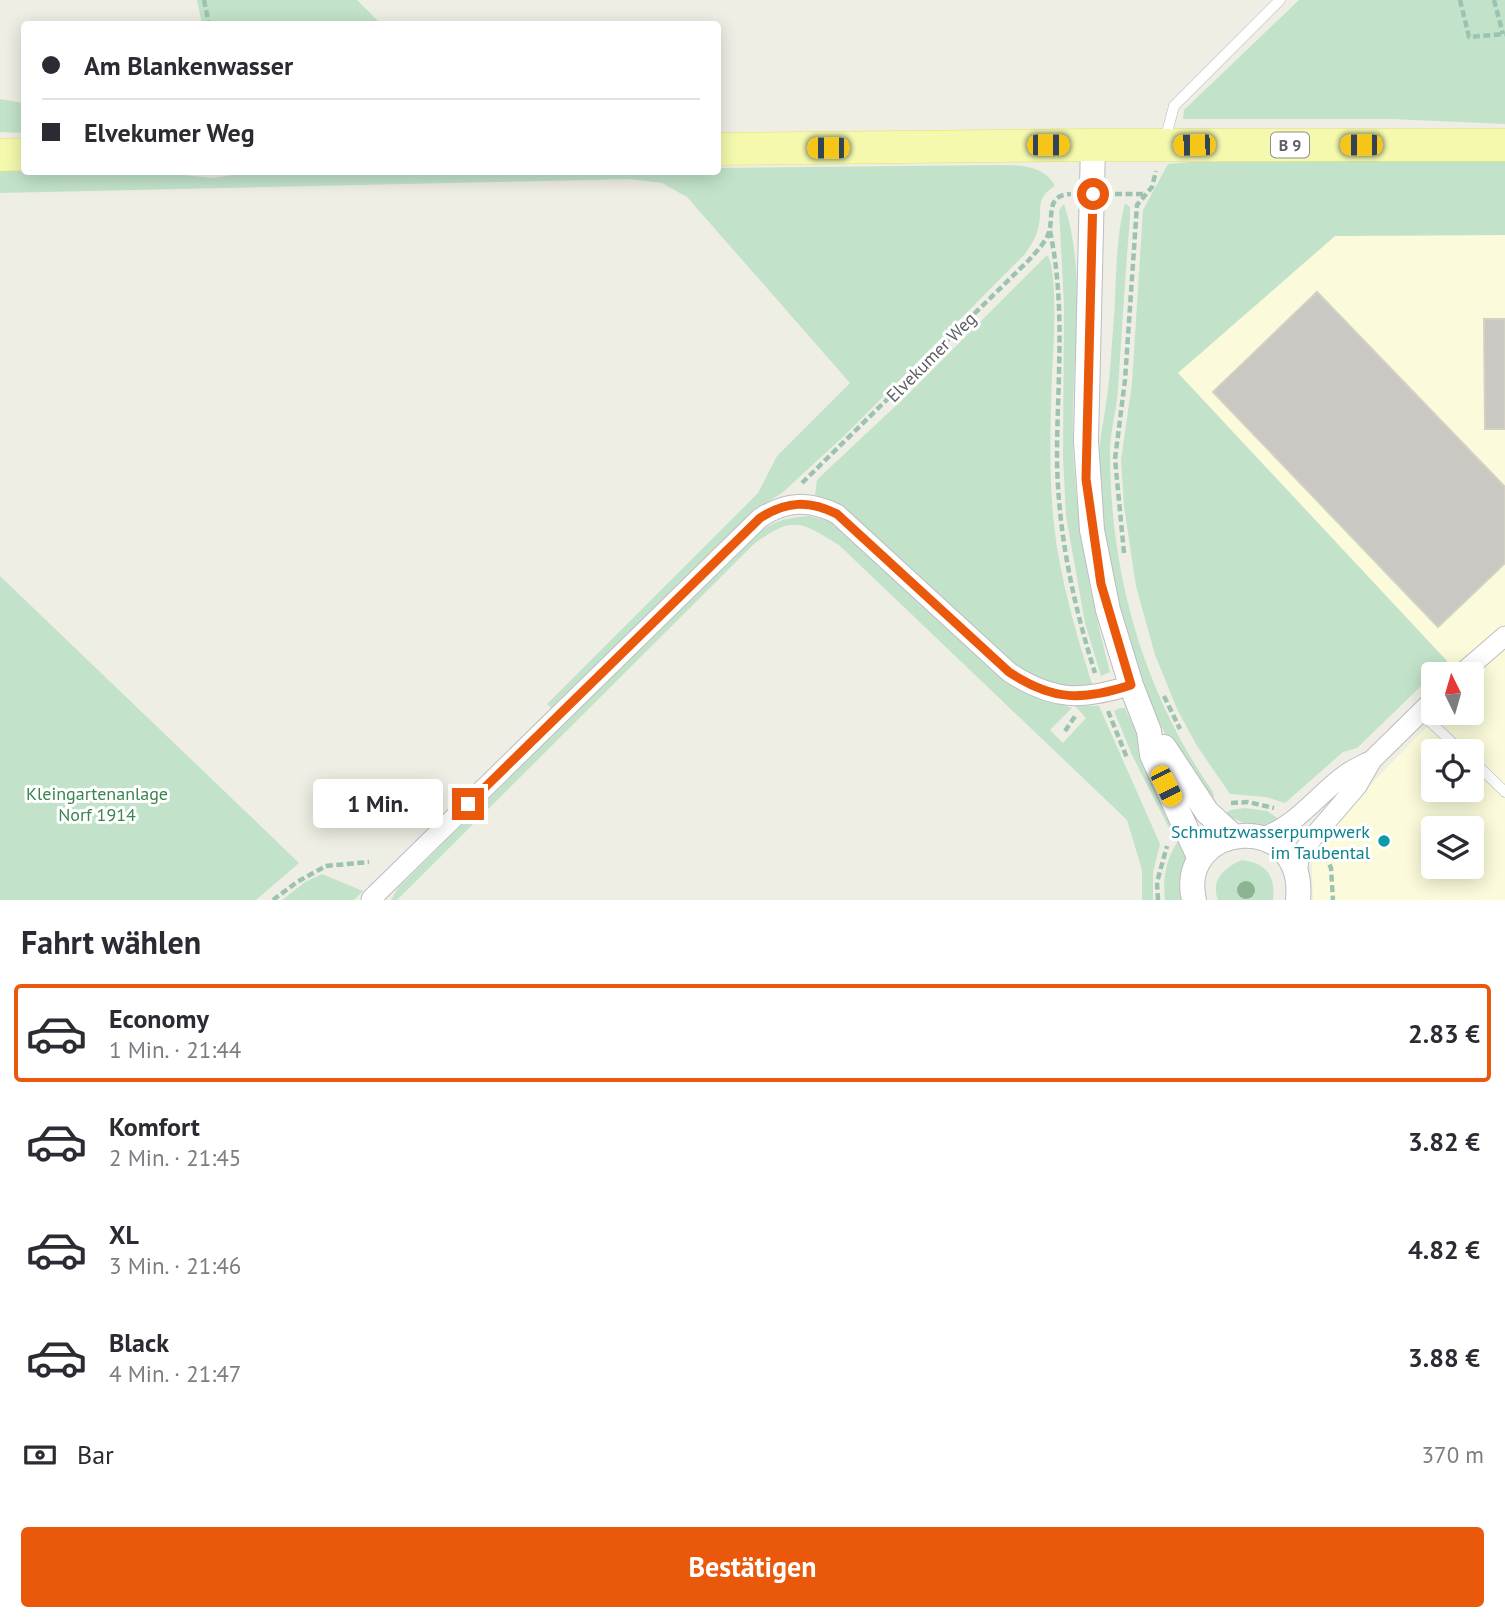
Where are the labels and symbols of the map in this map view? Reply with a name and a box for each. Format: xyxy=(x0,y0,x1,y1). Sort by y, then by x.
road number: B 9 xyxy=(1271,132,1309,158)
car xyxy=(1173,134,1216,156)
car xyxy=(1028,135,1070,156)
car xyxy=(1341,135,1383,156)
car xyxy=(808,138,850,159)
route start xyxy=(1077,178,1109,210)
street label: Elvekumer Weg xyxy=(881,307,981,407)
north arrow xyxy=(1421,662,1484,724)
car xyxy=(1148,763,1185,809)
callout: 1 Min. xyxy=(314,780,444,828)
park label: Kleingartenanlage Norf 1914 xyxy=(26,782,168,826)
route end xyxy=(452,788,484,820)
place label: Schmutzwasserpumpwerk im Taubental xyxy=(1171,820,1371,864)
marker: Schmutzwasserpumpwerk im Taubental xyxy=(1376,833,1392,849)

